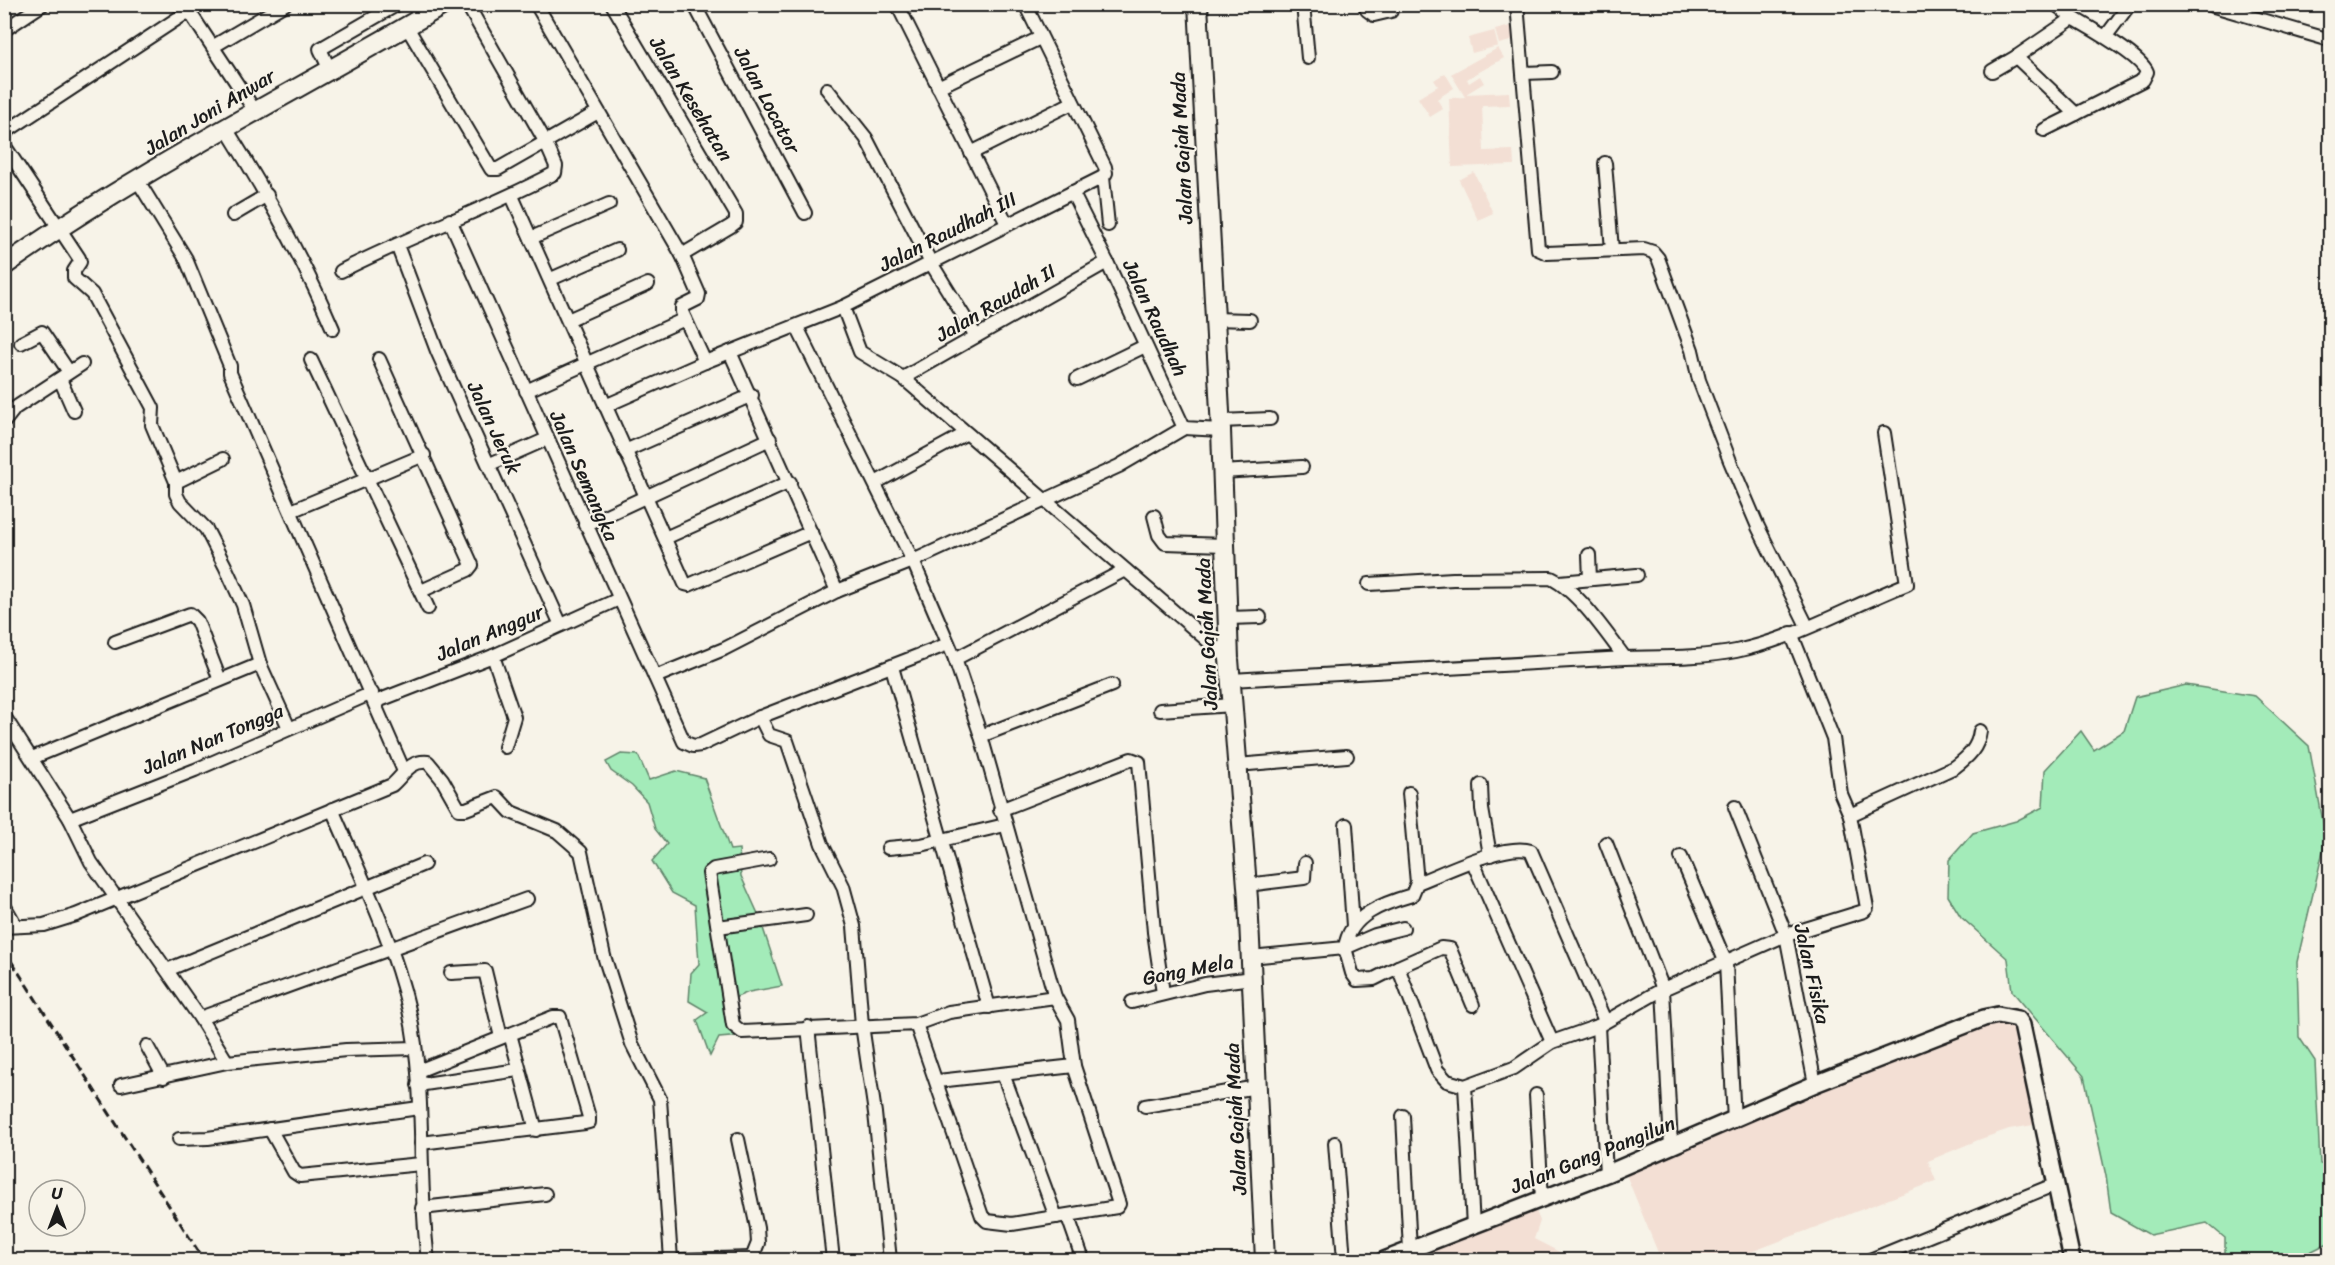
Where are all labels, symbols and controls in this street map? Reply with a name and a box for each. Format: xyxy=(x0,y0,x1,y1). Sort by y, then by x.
street label: Jalan Kesehatan xyxy=(639,28,743,169)
street label: Jalan Locator xyxy=(724,39,811,162)
street label: Jalan Joni Anwar xyxy=(137,58,283,166)
street label: Jalan Gajah Mada xyxy=(1161,71,1204,226)
street label: Jalan Raudhah III xyxy=(872,182,1023,282)
street label: Jalan Raudhah xyxy=(1112,253,1197,382)
street label: Jalan Raudah II xyxy=(928,254,1063,352)
street label: Jalan Jeruk xyxy=(457,375,531,481)
street label: Jalan Semangka xyxy=(539,404,629,548)
street label: Jalan Gajah Mada xyxy=(1186,557,1229,712)
street label: Jalan Anggur xyxy=(430,594,550,672)
street label: Jalan Nan Tongga xyxy=(136,693,290,785)
street label: Jalan Fisika xyxy=(1783,919,1841,1029)
street label: Gang Mela xyxy=(1140,944,1236,996)
street label: Jalan Gajah Mada xyxy=(1215,1042,1258,1197)
street label: Jalan Gang Pangilun xyxy=(1504,1106,1681,1204)
north arrow xyxy=(27,1178,87,1238)
text: U xyxy=(52,1179,64,1208)

